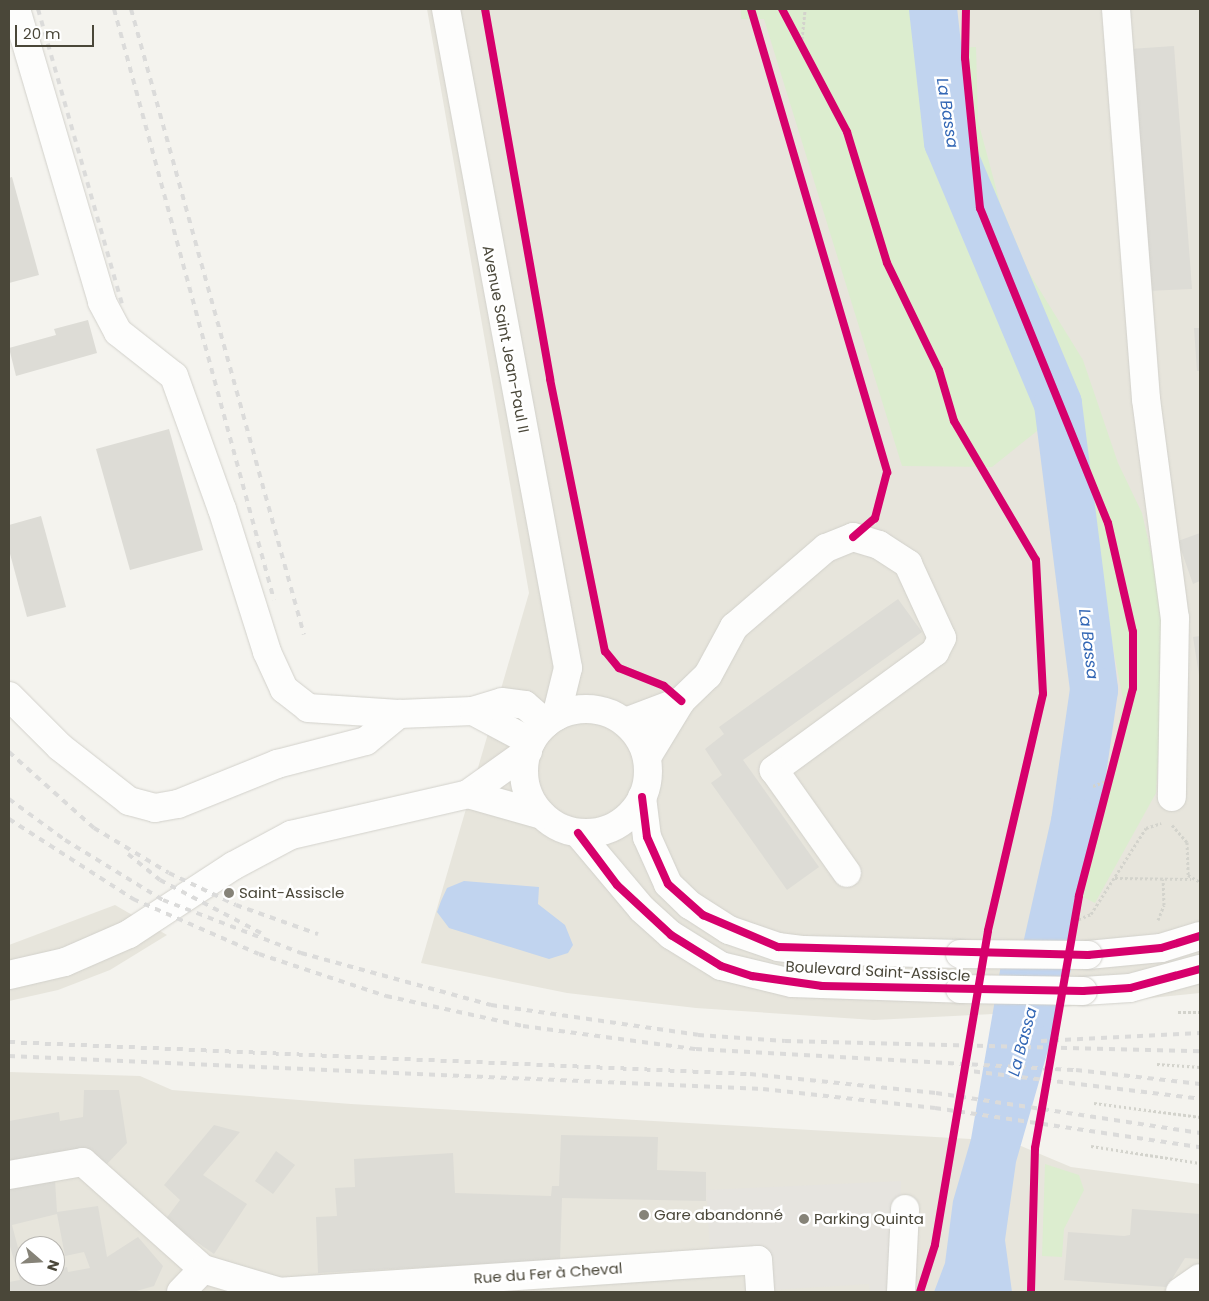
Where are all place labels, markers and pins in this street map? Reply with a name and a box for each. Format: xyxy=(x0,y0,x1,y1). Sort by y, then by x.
place label: Saint-Assiscle xyxy=(239,884,344,902)
marker: Saint-Assiscle xyxy=(223,887,235,899)
place label: Gare abandonné xyxy=(654,1206,783,1224)
marker: Gare abandonné xyxy=(638,1209,650,1221)
place label: Parking Quinta xyxy=(814,1210,924,1228)
marker: Parking Quinta xyxy=(798,1213,810,1225)

